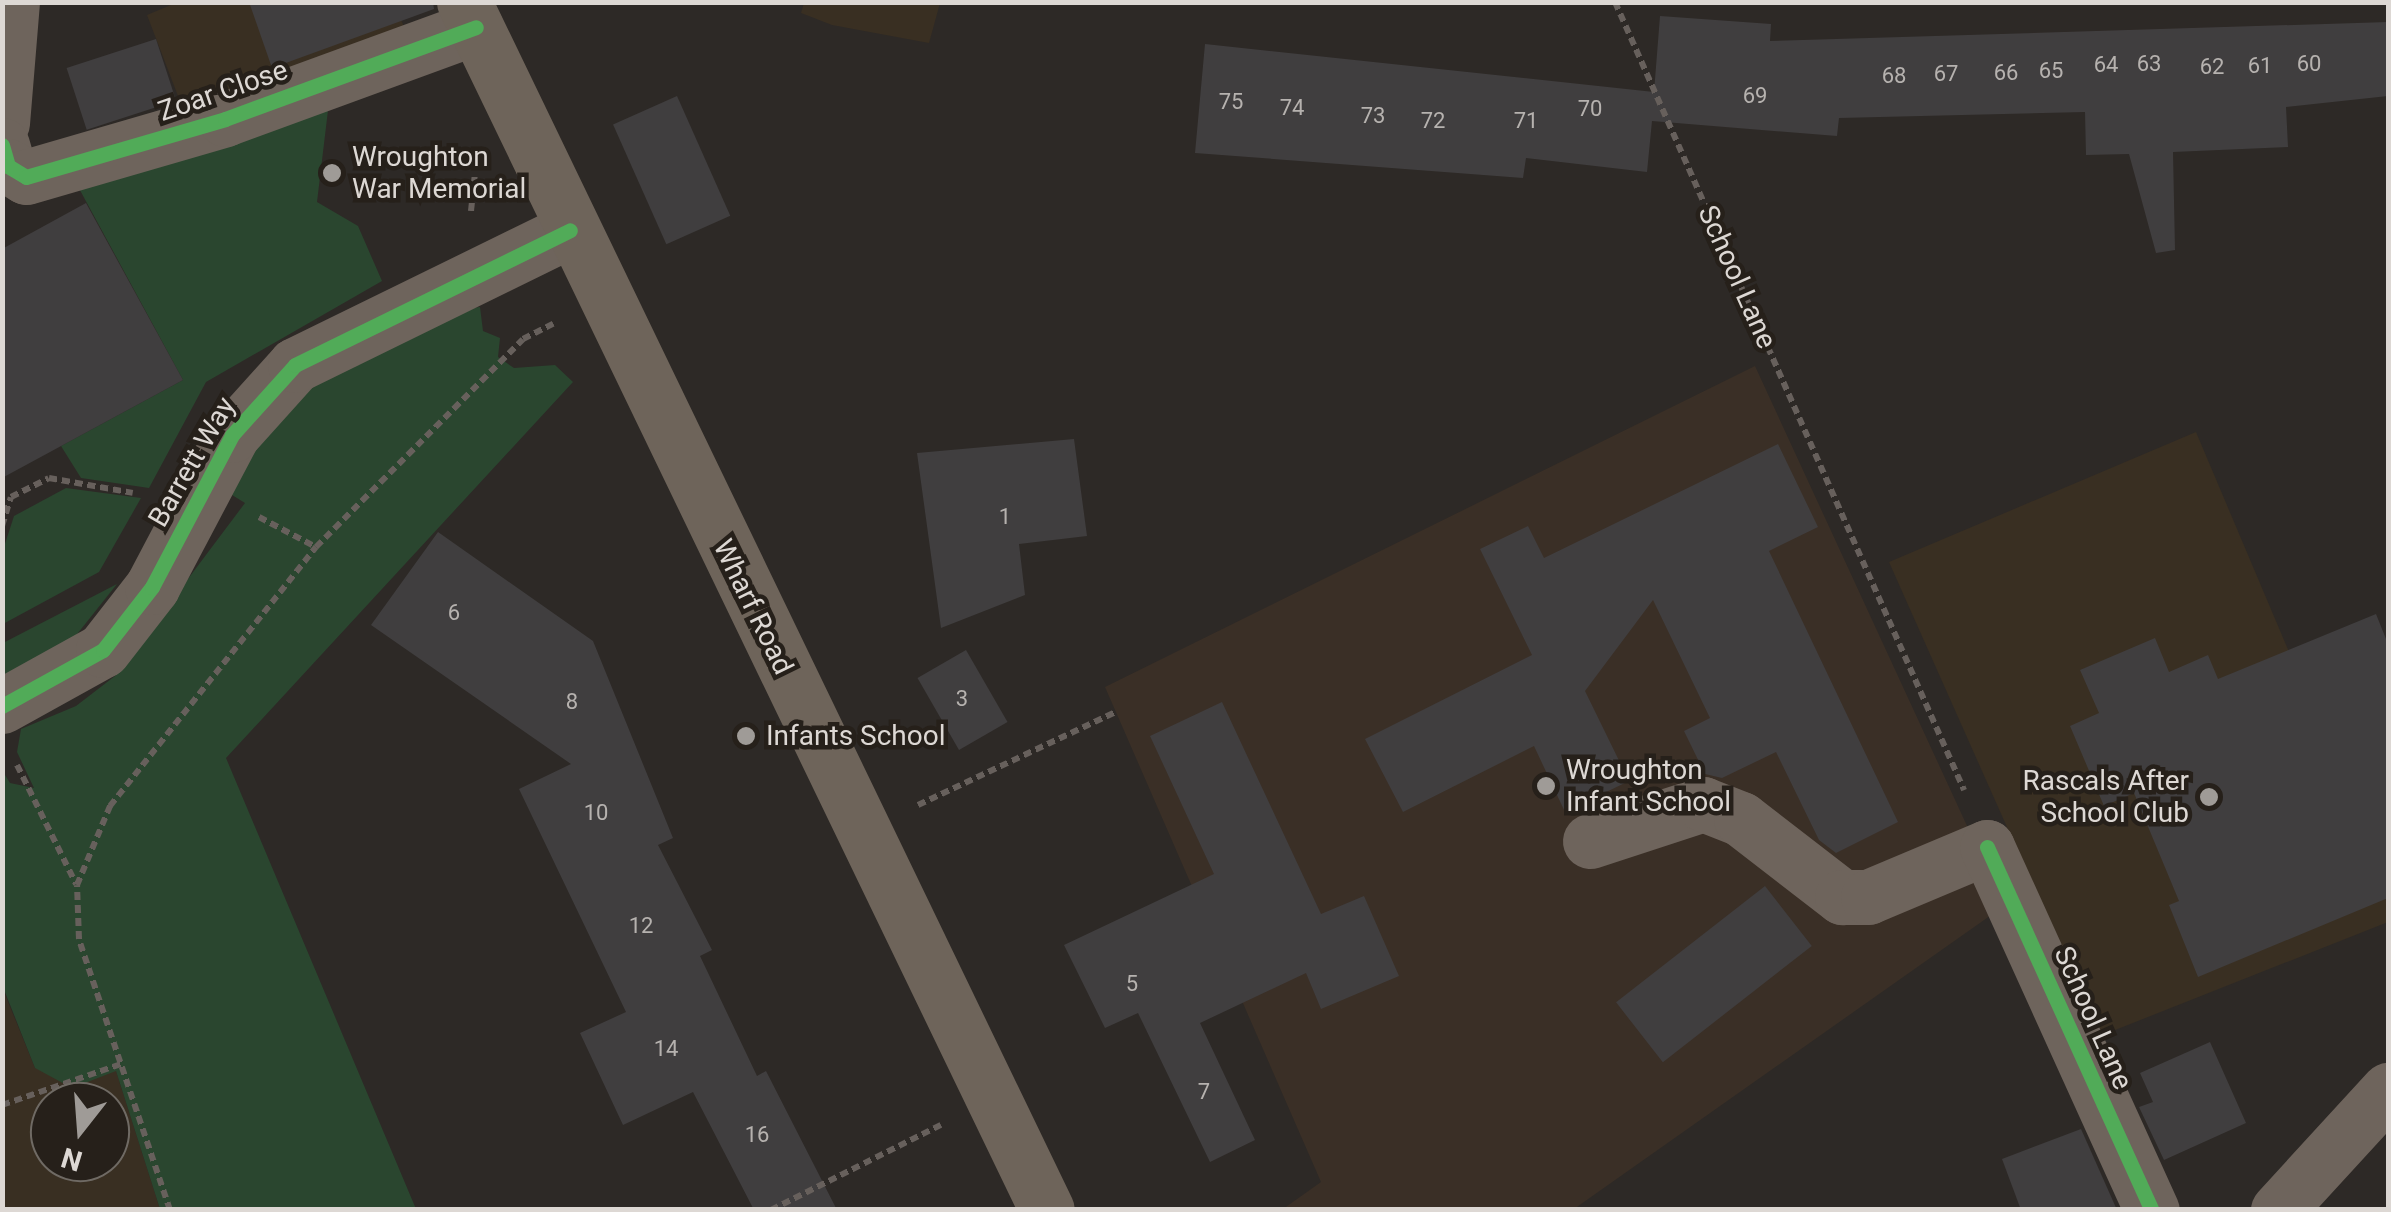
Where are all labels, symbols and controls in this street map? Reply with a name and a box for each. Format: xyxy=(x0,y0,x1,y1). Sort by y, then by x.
house number: 63 xyxy=(2137,51,2161,77)
house number: 60 xyxy=(2297,51,2321,77)
house number: 64 xyxy=(2094,52,2118,78)
street label: Zoar Close xyxy=(154,53,292,129)
house number: 61 xyxy=(2248,53,2272,79)
house number: 62 xyxy=(2200,54,2224,80)
house number: 65 xyxy=(2039,58,2063,84)
house number: 66 xyxy=(1994,60,2018,86)
house number: 67 xyxy=(1934,61,1958,87)
house number: 68 xyxy=(1882,63,1906,89)
house number: 69 xyxy=(1743,83,1767,109)
house number: 75 xyxy=(1219,89,1243,115)
house number: 74 xyxy=(1280,95,1304,121)
house number: 70 xyxy=(1578,96,1602,122)
house number: 73 xyxy=(1361,103,1385,129)
house number: 72 xyxy=(1421,108,1445,134)
house number: 71 xyxy=(1514,108,1538,134)
place label: Wroughton War Memorial xyxy=(352,140,526,206)
marker: Wroughton War Memorial xyxy=(321,162,343,184)
street label: School Lane xyxy=(1691,200,1783,354)
street label: Barrett Way xyxy=(141,391,243,533)
house number: 1 xyxy=(999,504,1011,530)
street label: Wharf Road xyxy=(706,534,800,680)
house number: 6 xyxy=(448,600,460,626)
house number: 3 xyxy=(956,686,968,712)
house number: 8 xyxy=(566,689,578,715)
place label: Infants School xyxy=(766,719,946,753)
marker: Infants School xyxy=(735,725,757,747)
place label: Wroughton Infant School xyxy=(1566,753,1731,819)
place label: Rascals After School Club xyxy=(2022,764,2189,830)
marker: Wroughton Infant School xyxy=(1535,775,1557,797)
marker: Rascals After School Club xyxy=(2198,786,2220,808)
house number: 10 xyxy=(584,800,608,826)
house number: 12 xyxy=(629,913,653,939)
street label: School Lane xyxy=(2047,941,2139,1095)
house number: 5 xyxy=(1126,971,1138,997)
house number: 14 xyxy=(654,1036,678,1062)
house number: 7 xyxy=(1198,1079,1210,1105)
north arrow xyxy=(30,1082,130,1182)
house number: 16 xyxy=(745,1122,769,1148)
text: N xyxy=(57,1141,86,1178)

